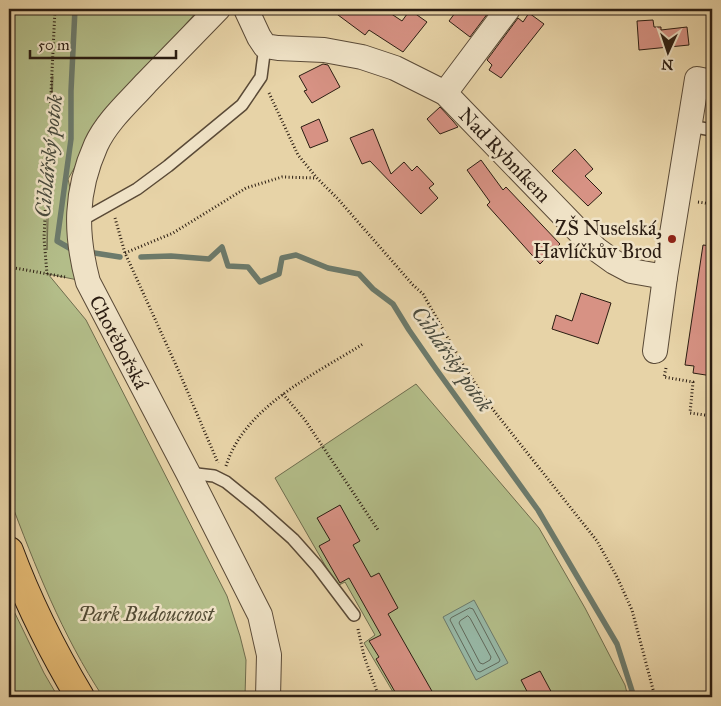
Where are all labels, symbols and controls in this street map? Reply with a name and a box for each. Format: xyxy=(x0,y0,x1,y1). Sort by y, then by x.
scale bar xyxy=(30,28,176,60)
north arrow xyxy=(644,28,694,78)
text: 50 m xyxy=(38,36,70,54)
text: N xyxy=(661,56,674,73)
water label: Cihlářský potok xyxy=(30,93,68,219)
street label: Nad Rybníkem xyxy=(454,103,556,208)
place label: ZŠ Nuselská, Havlíčkův Brod xyxy=(533,215,662,263)
marker: ZŠ Nuselská, Havlíčkův Brod xyxy=(666,233,678,245)
street label: Chotěbořská xyxy=(84,291,154,393)
water label: Cihlářský potok xyxy=(406,301,498,418)
park label: Park Budoucnost xyxy=(78,602,216,626)

